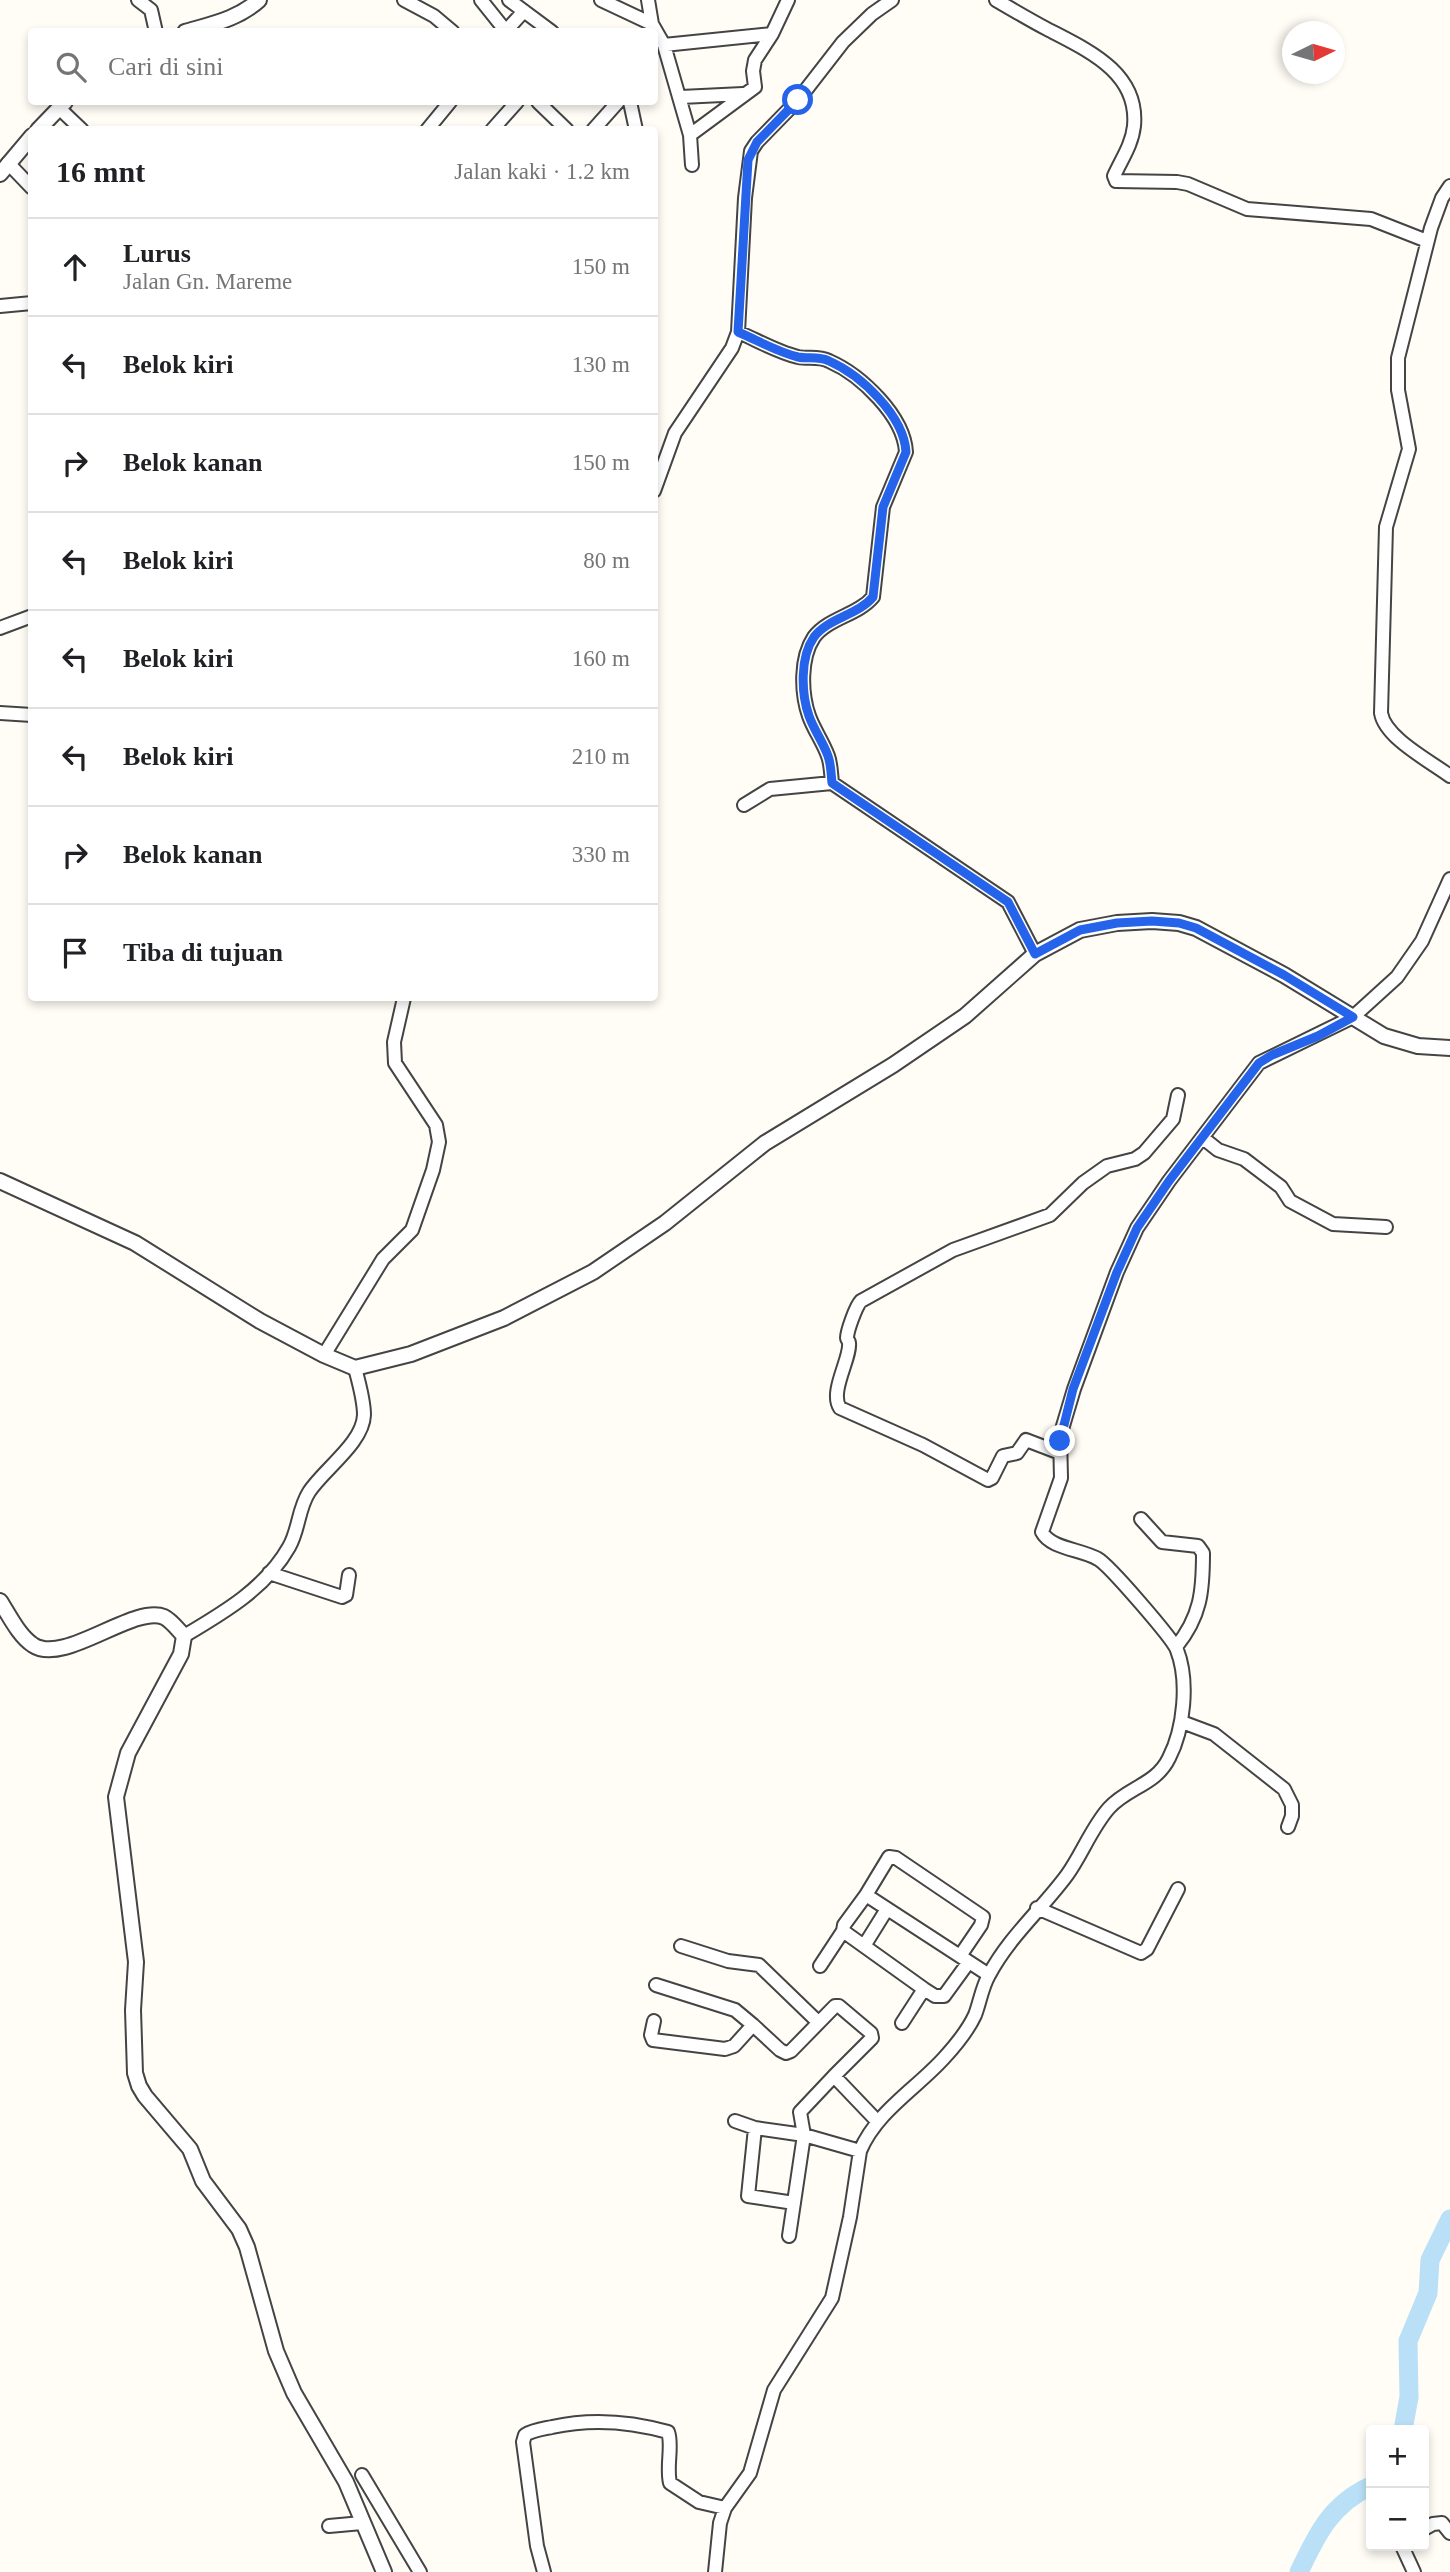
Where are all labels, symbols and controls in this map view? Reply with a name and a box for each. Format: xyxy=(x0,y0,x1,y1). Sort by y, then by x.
north arrow xyxy=(1282,21,1345,84)
search box xyxy=(28,28,658,105)
icon: search xyxy=(52,48,90,86)
text: Cari di sini xyxy=(108,52,224,81)
route start xyxy=(782,84,813,115)
text: 16 mnt xyxy=(56,155,145,188)
text: Jalan kaki · 1.2 km xyxy=(454,159,630,184)
text: Lurus xyxy=(123,239,191,268)
icon: ahead xyxy=(56,248,94,286)
text: 150 m xyxy=(572,254,630,279)
text: Jalan Gn. Mareme xyxy=(123,269,292,294)
icon: left xyxy=(56,346,94,384)
text: Belok kiri xyxy=(123,350,234,379)
text: 130 m xyxy=(572,352,630,377)
icon: right xyxy=(56,444,94,482)
text: Belok kanan xyxy=(123,448,262,477)
text: 150 m xyxy=(572,450,630,475)
icon: left xyxy=(56,542,94,580)
text: Belok kiri xyxy=(123,546,234,575)
text: 80 m xyxy=(583,548,630,573)
icon: left xyxy=(56,640,94,678)
text: Belok kiri xyxy=(123,644,234,673)
text: 160 m xyxy=(572,646,630,671)
icon: left xyxy=(56,738,94,776)
text: Belok kiri xyxy=(123,742,234,771)
text: 210 m xyxy=(572,744,630,769)
icon: right xyxy=(56,836,94,874)
text: Belok kanan xyxy=(123,840,262,869)
text: 330 m xyxy=(572,842,630,867)
icon: arrive xyxy=(56,934,94,972)
text: Tiba di tujuan xyxy=(123,938,283,967)
route end xyxy=(1044,1425,1075,1456)
map controls xyxy=(1366,2425,1429,2551)
button: + xyxy=(1366,2425,1429,2488)
button: − xyxy=(1366,2488,1429,2551)

